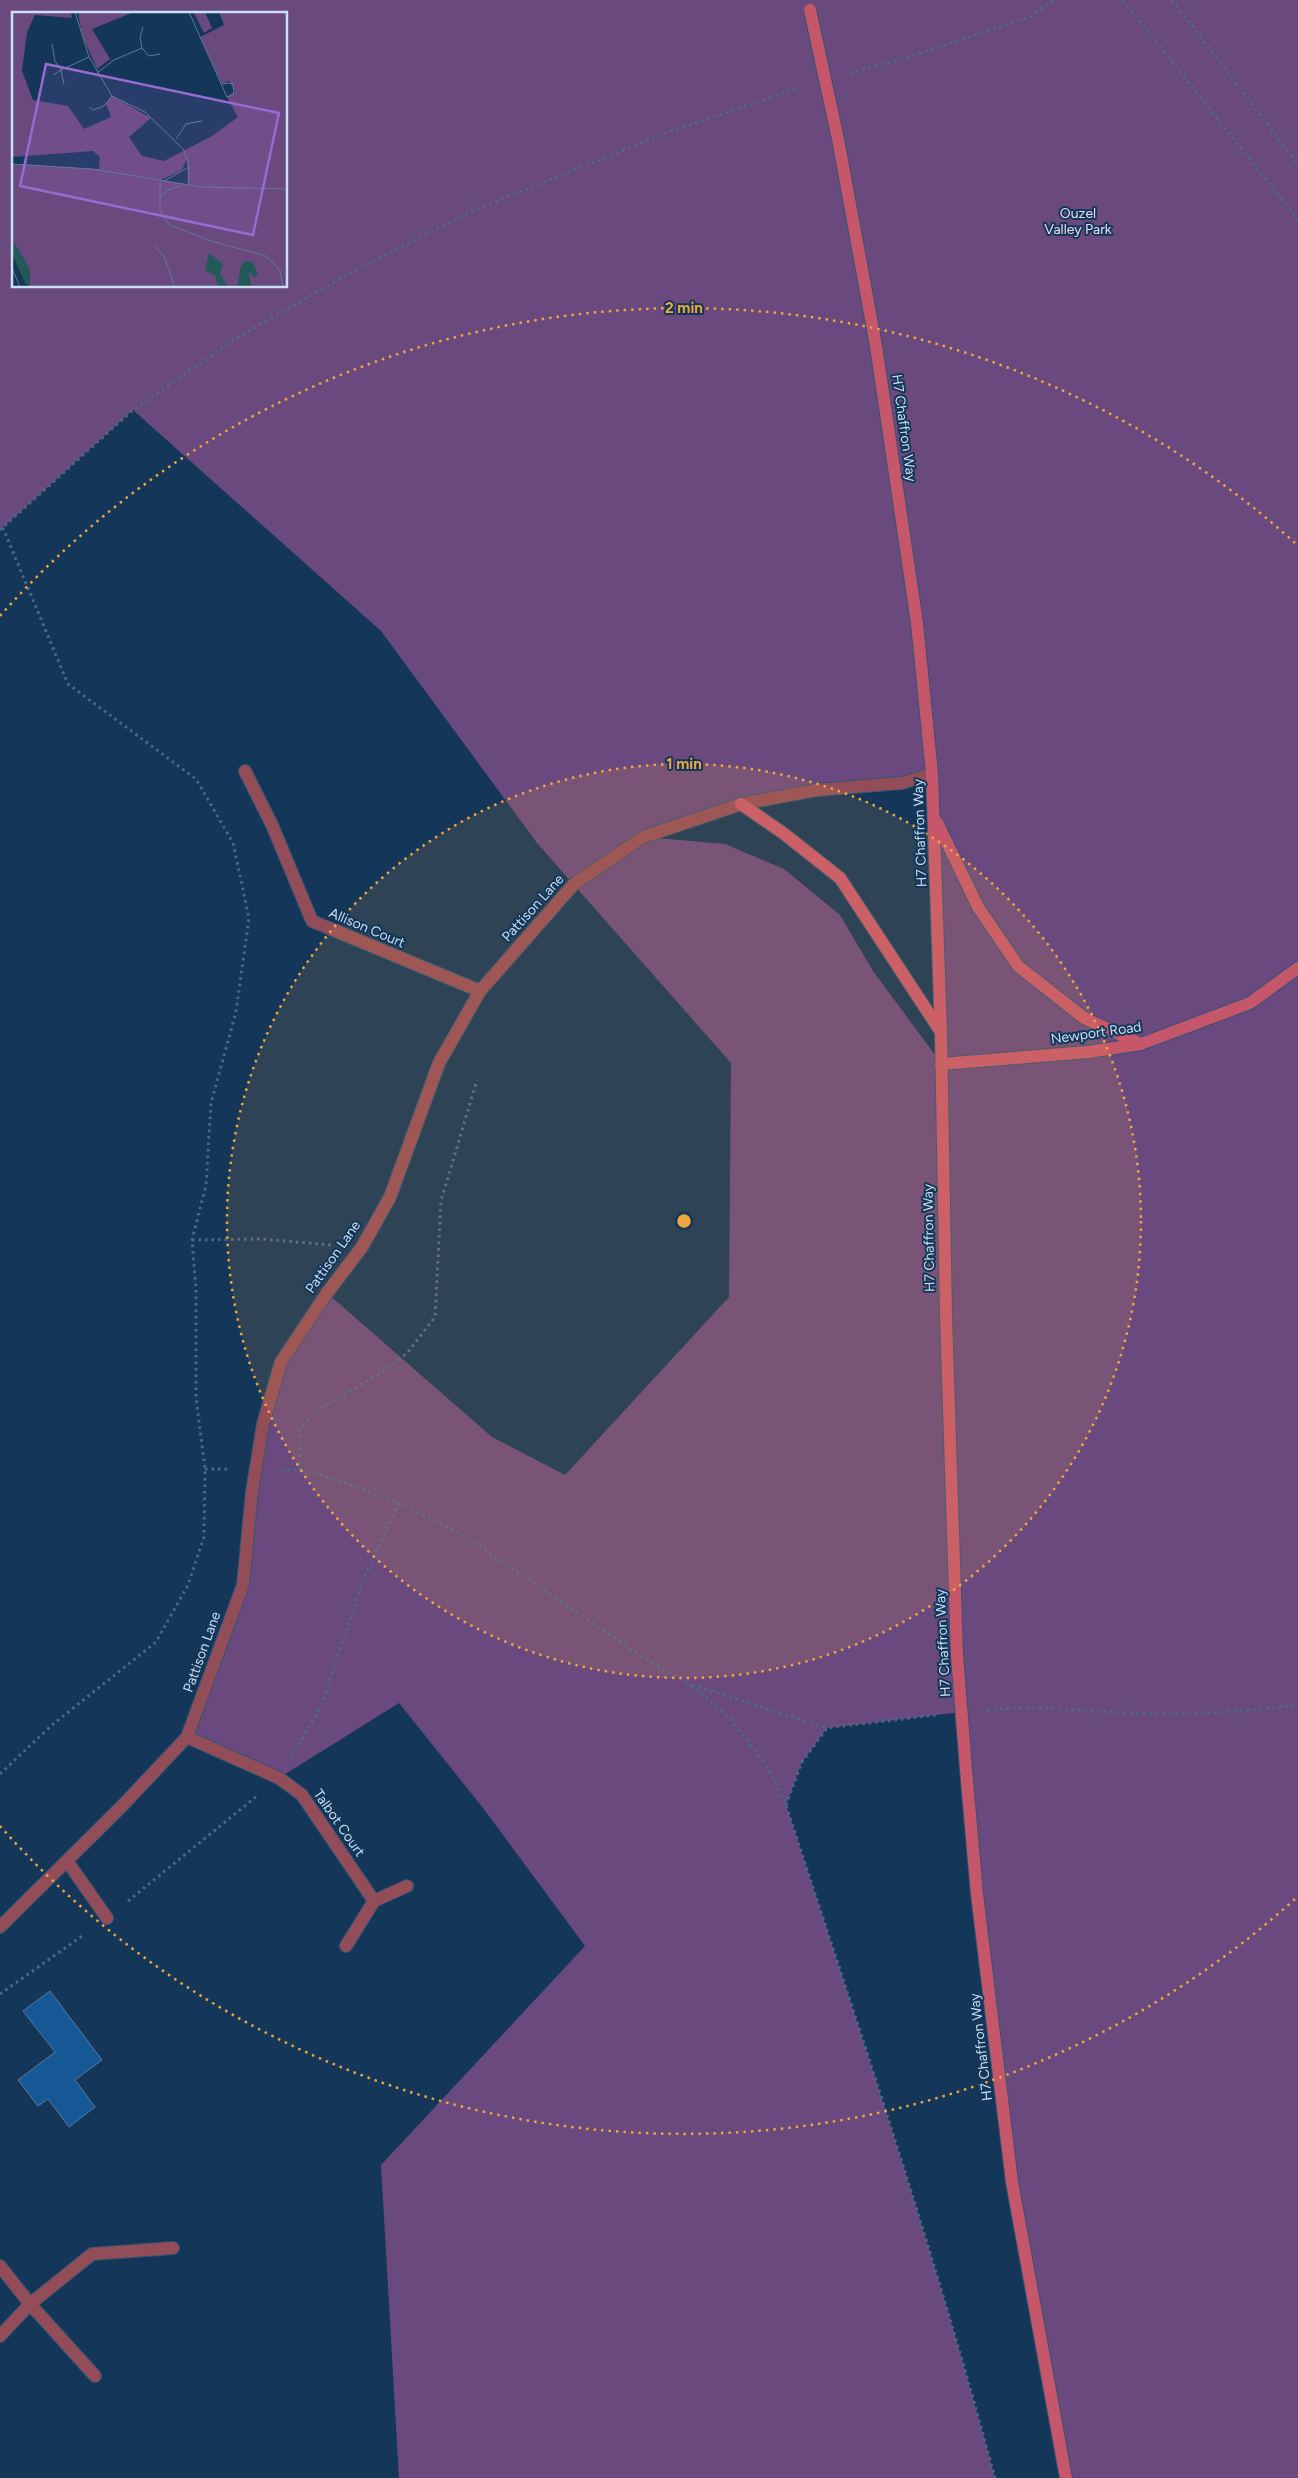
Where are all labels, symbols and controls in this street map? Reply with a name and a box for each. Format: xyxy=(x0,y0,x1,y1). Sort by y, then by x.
inset map xyxy=(12,12,288,288)
park label: Ouzel Valley Park xyxy=(1044,205,1112,238)
text: 2 min xyxy=(665,299,703,317)
street label: H7 Chaffron Way xyxy=(888,373,920,483)
text: 1 min xyxy=(666,755,702,773)
street label: H7 Chaffron Way xyxy=(910,778,930,887)
street label: Pattison Lane xyxy=(498,871,568,945)
street label: Allison Court xyxy=(326,904,408,952)
street label: Newport Road xyxy=(1050,1018,1142,1048)
street label: H7 Chaffron Way xyxy=(920,1183,938,1292)
centre of rings xyxy=(675,1212,693,1230)
street label: Pattison Lane xyxy=(302,1217,364,1297)
street label: H7 Chaffron Way xyxy=(932,1588,954,1698)
street label: Pattison Lane xyxy=(180,1609,225,1695)
street label: Talbot Court xyxy=(310,1786,368,1860)
street label: H7 Chaffron Way xyxy=(966,1992,996,2102)

